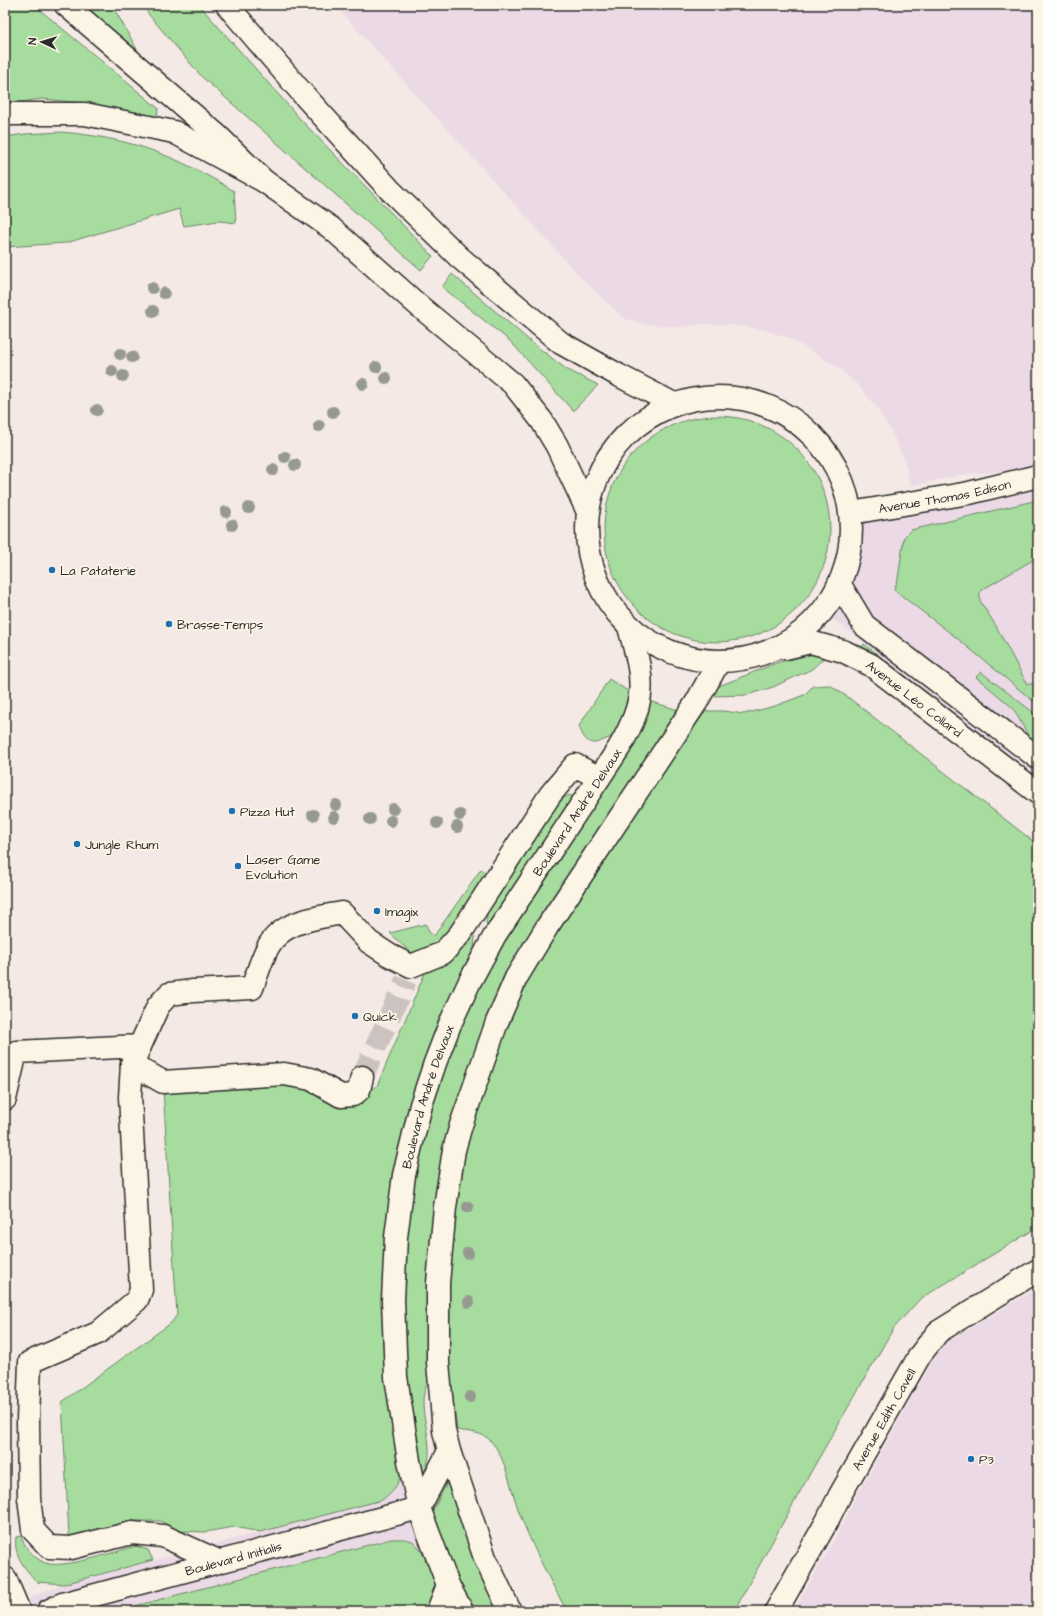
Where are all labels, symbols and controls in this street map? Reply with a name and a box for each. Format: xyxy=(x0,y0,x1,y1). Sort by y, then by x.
north arrow xyxy=(22,22,62,62)
text: N xyxy=(25,37,40,45)
street label: Avenue Thomas Edison xyxy=(877,475,1013,518)
place label: La Pataterie xyxy=(60,562,136,580)
marker: La Pataterie xyxy=(47,565,57,575)
place label: Brasse-Temps xyxy=(177,616,264,634)
marker: Brasse-Temps xyxy=(164,619,174,629)
street label: Avenue Léo Collard xyxy=(862,656,966,742)
street label: Boulevard André Delvaux xyxy=(529,745,627,880)
place label: Pizza Hut xyxy=(240,803,295,821)
marker: Pizza Hut xyxy=(227,806,237,816)
place label: Jungle Rhum xyxy=(85,836,159,855)
marker: Jungle Rhum xyxy=(72,839,82,849)
place label: Laser Game Evolution xyxy=(246,851,320,884)
marker: Laser Game Evolution xyxy=(233,861,243,871)
place label: Imagix xyxy=(385,903,419,922)
marker: Imagix xyxy=(372,906,382,916)
place label: Quick xyxy=(363,1008,397,1026)
marker: Quick xyxy=(350,1011,360,1021)
street label: Boulevard André Delvaux xyxy=(398,1022,459,1171)
street label: Avenue Edith Cavell xyxy=(848,1365,920,1474)
place label: P3 xyxy=(979,1451,994,1469)
marker: P3 xyxy=(966,1454,976,1464)
street label: Boulevard Initialis xyxy=(183,1537,284,1581)

